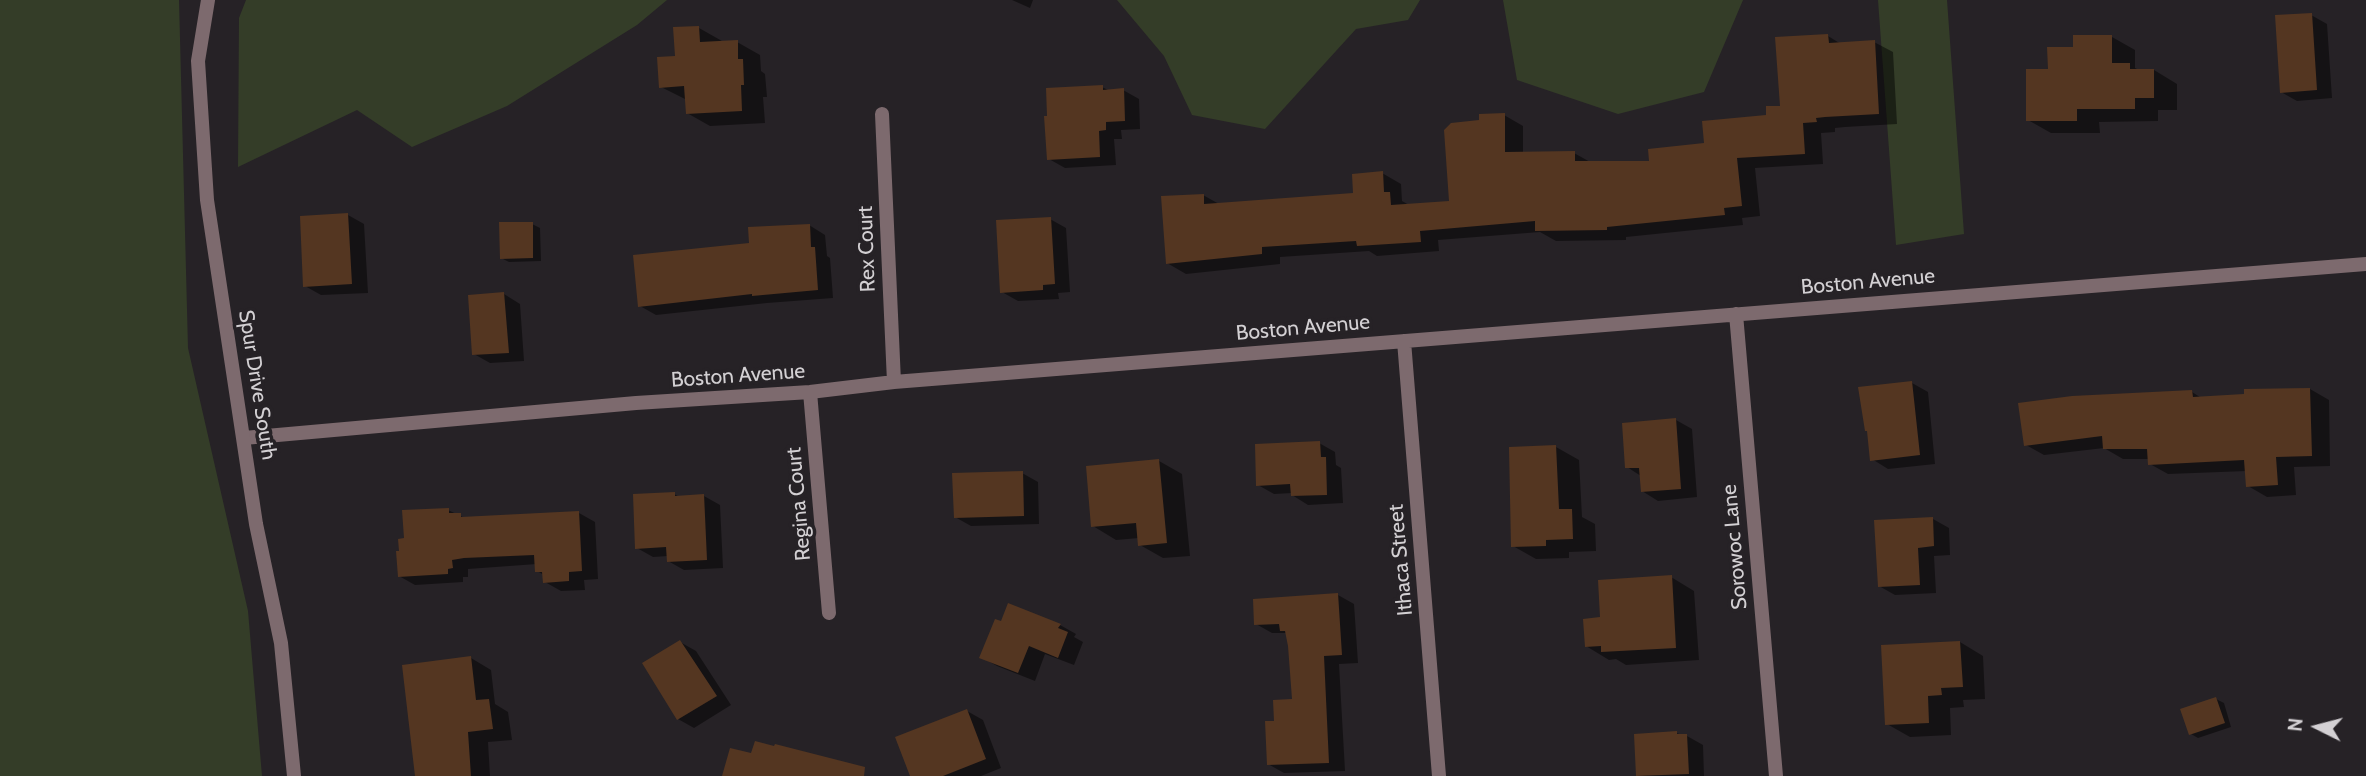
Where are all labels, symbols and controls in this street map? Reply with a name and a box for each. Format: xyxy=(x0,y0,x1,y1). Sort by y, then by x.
street label: Rex Court xyxy=(853,205,881,293)
street label: Boston Avenue xyxy=(1800,264,1936,300)
street label: Spur Drive South xyxy=(233,308,281,462)
street label: Boston Avenue xyxy=(1235,310,1371,346)
street label: Boston Avenue xyxy=(670,359,806,393)
street label: Regina Court xyxy=(781,446,817,562)
street label: Sorowoc Lane xyxy=(1717,483,1753,611)
street label: Ithaca Street xyxy=(1384,503,1418,617)
north arrow xyxy=(2282,692,2352,762)
text: N xyxy=(2283,717,2308,733)

